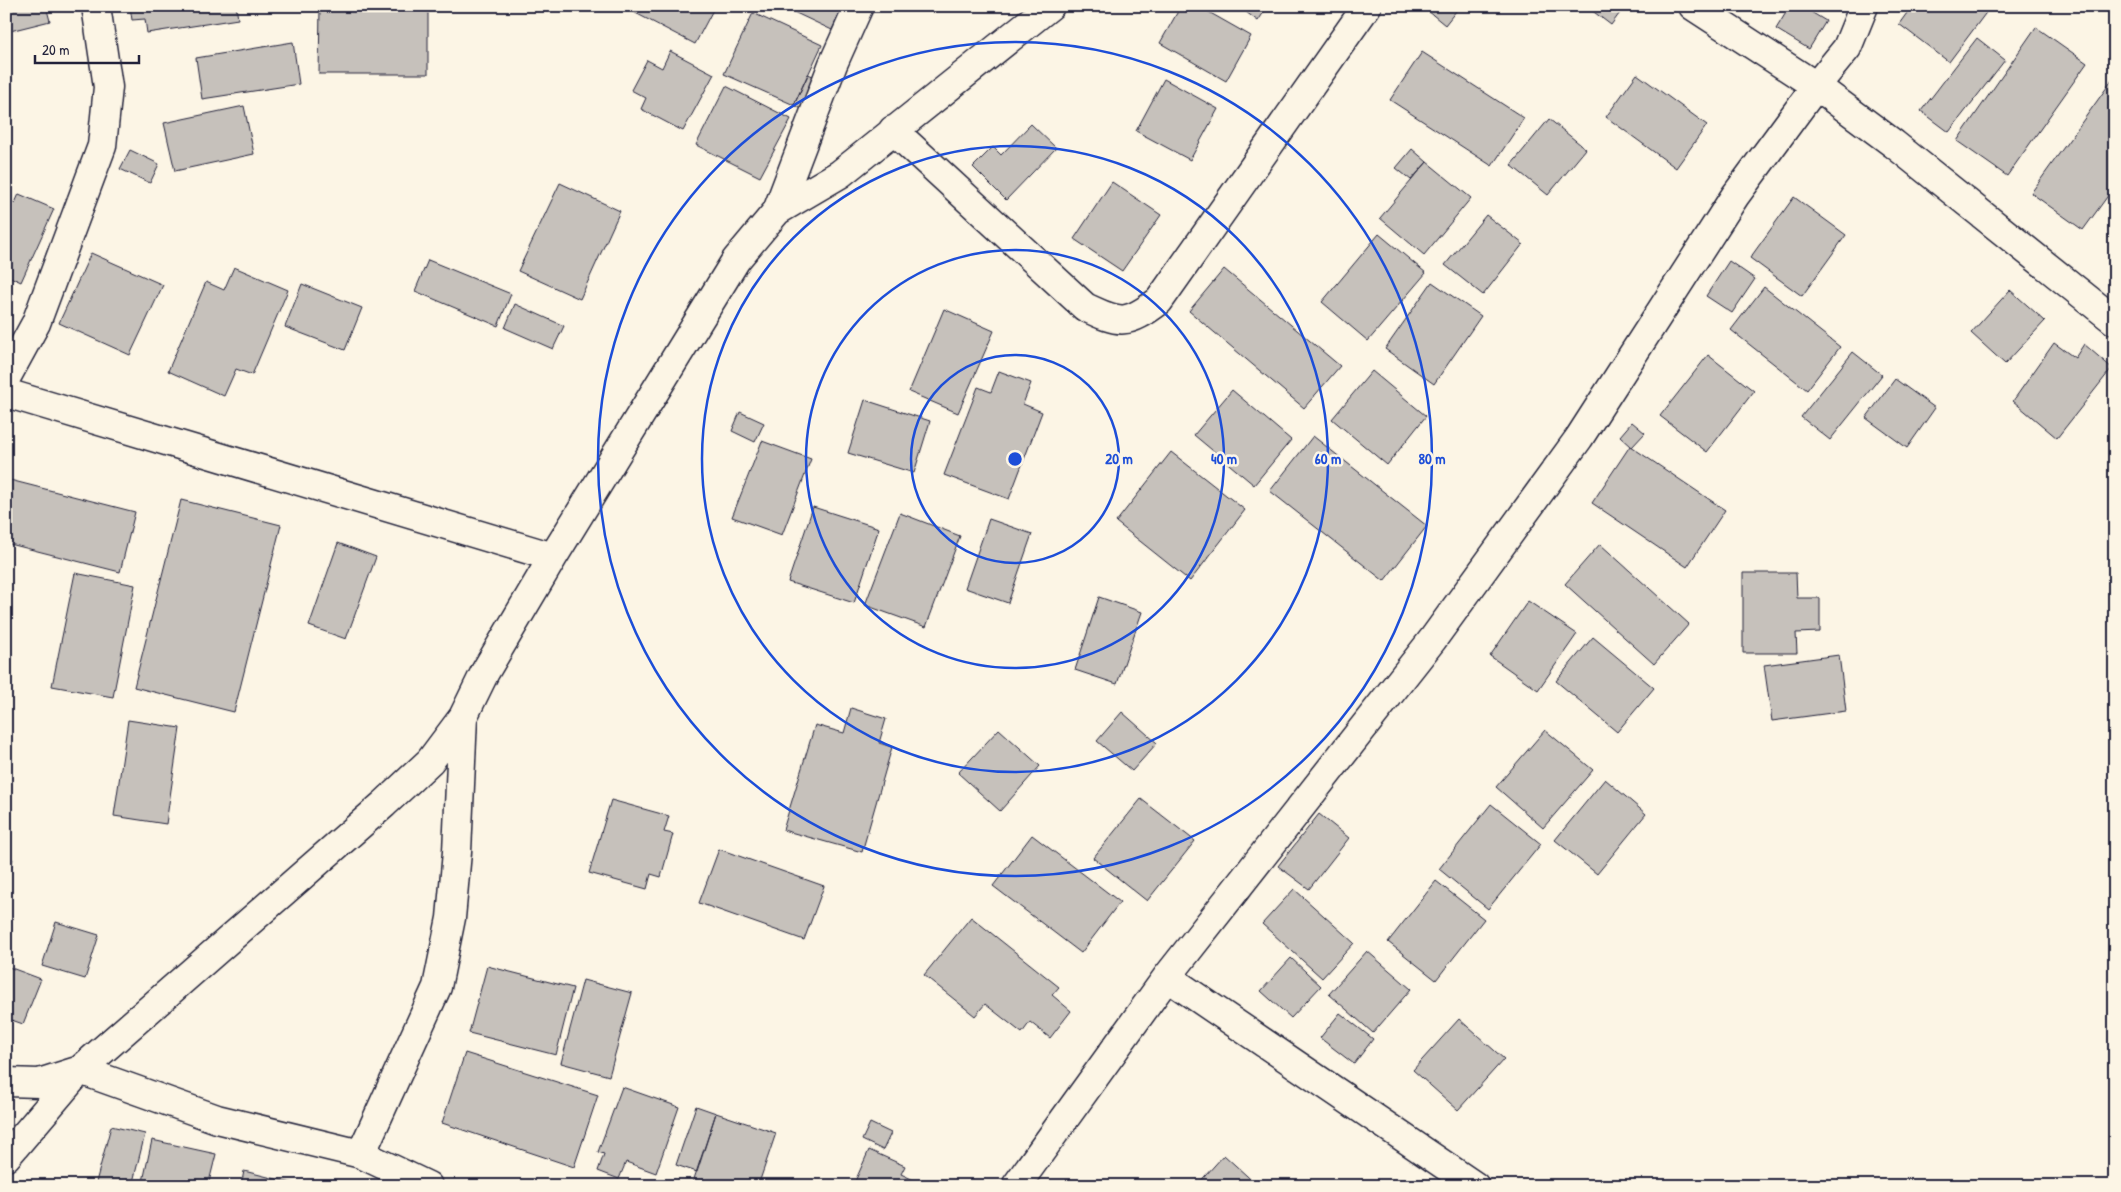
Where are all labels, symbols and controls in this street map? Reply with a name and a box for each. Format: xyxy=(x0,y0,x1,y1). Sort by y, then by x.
scale bar xyxy=(35,32,139,64)
text: 20 m xyxy=(42,39,69,60)
text: 20 m xyxy=(1105,448,1133,469)
text: 40 m xyxy=(1211,448,1237,469)
text: 60 m xyxy=(1315,448,1341,469)
text: 80 m xyxy=(1419,448,1445,469)
centre of rings xyxy=(1006,450,1024,468)

